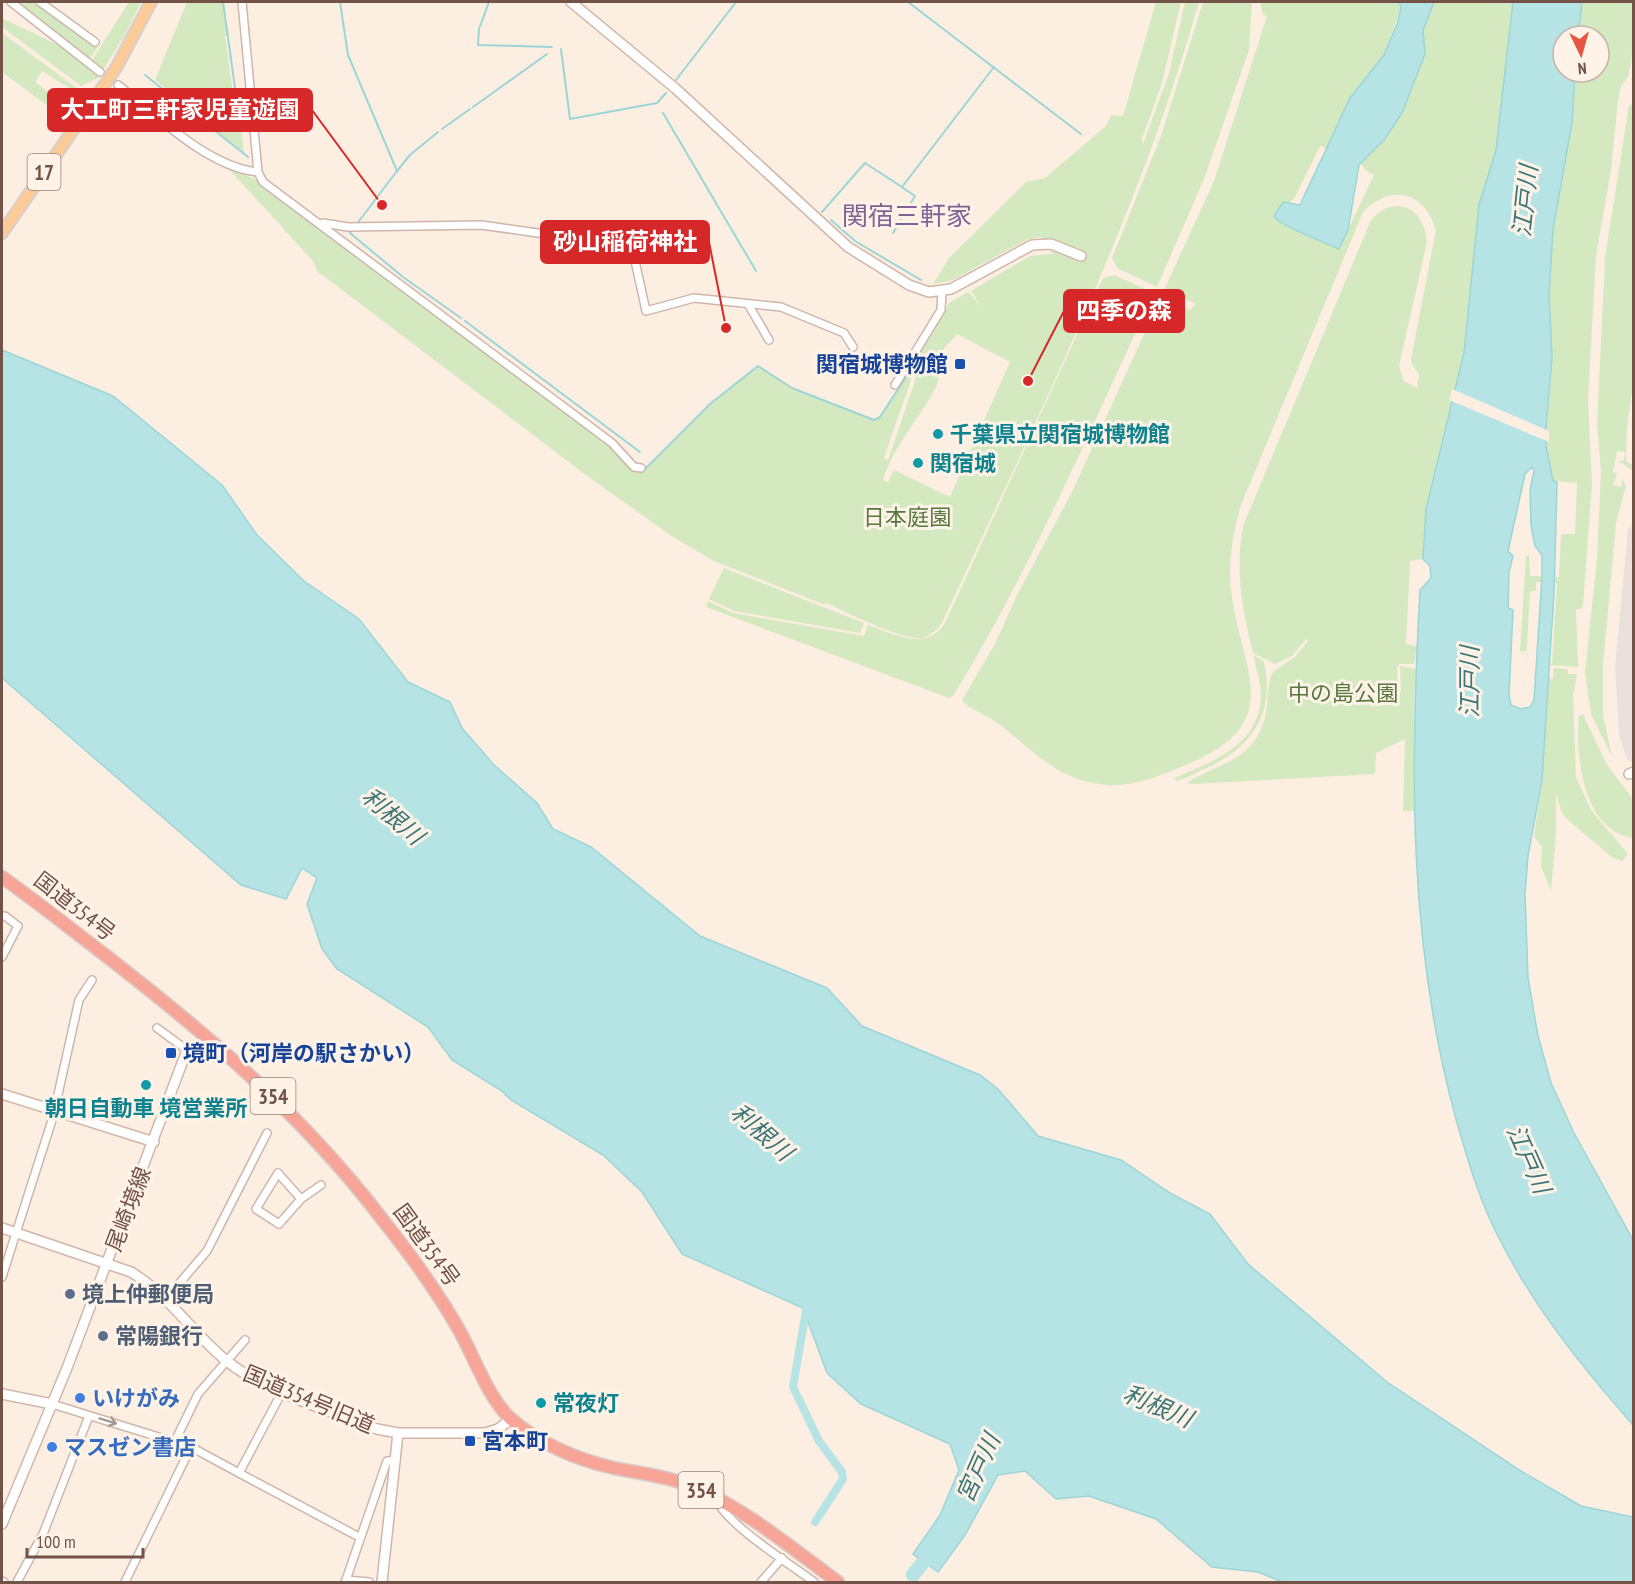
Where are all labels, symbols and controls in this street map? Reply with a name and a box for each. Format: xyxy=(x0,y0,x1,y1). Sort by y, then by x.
north arrow xyxy=(1551,24,1611,84)
text: N xyxy=(1577,59,1587,79)
callout: 大工町三軒家児童遊園 xyxy=(48,89,312,131)
text: 大工町三軒家児童遊園 xyxy=(60,94,300,125)
road number: 17 xyxy=(28,154,60,190)
water label: 江戸川 xyxy=(1506,161,1544,238)
district label: 関宿三軒家 xyxy=(842,199,972,232)
callout: 砂山稲荷神社 xyxy=(541,221,709,263)
text: 砂山稲荷神社 xyxy=(553,226,697,257)
callout: 四季の森 xyxy=(1064,290,1184,332)
text: 四季の森 xyxy=(1076,295,1172,326)
place label: 関宿城博物館 xyxy=(816,350,948,378)
marker: 関宿城博物館 xyxy=(953,357,967,371)
place label: 千葉県立関宿城博物館 xyxy=(950,420,1170,448)
marker: 千葉県立関宿城博物館 xyxy=(931,427,945,441)
place label: 関宿城 xyxy=(930,449,996,477)
marker: 関宿城 xyxy=(911,456,925,470)
park label: 日本庭園 xyxy=(863,503,951,531)
water label: 江戸川 xyxy=(1454,643,1485,718)
park label: 中の島公園 xyxy=(1288,679,1398,707)
water label: 利根川 xyxy=(356,781,433,853)
street label: 国道354号 xyxy=(29,866,121,946)
place label: 境町（河岸の駅さかい） xyxy=(183,1039,425,1067)
marker: 境町（河岸の駅さかい） xyxy=(164,1046,178,1060)
marker: 朝日自動車 境営業所 xyxy=(139,1078,153,1092)
road number: 354 xyxy=(250,1078,296,1114)
place label: 朝日自動車 境営業所 xyxy=(45,1094,247,1122)
water label: 利根川 xyxy=(725,1097,802,1169)
water label: 江戸川 xyxy=(1500,1120,1559,1201)
street label: 尾崎境線 xyxy=(99,1163,157,1255)
street label: 国道354号 xyxy=(388,1198,466,1292)
place label: 境上仲郵便局 xyxy=(82,1280,214,1308)
marker: 境上仲郵便局 xyxy=(63,1287,77,1301)
place label: 常陽銀行 xyxy=(115,1322,203,1350)
marker: 常陽銀行 xyxy=(96,1329,110,1343)
street label: 国道354号旧道 xyxy=(239,1359,379,1439)
water label: 利根川 xyxy=(1119,1378,1200,1436)
place label: いけがみ xyxy=(92,1384,180,1412)
place label: 常夜灯 xyxy=(553,1389,619,1417)
marker: いけがみ xyxy=(73,1391,87,1405)
marker: 常夜灯 xyxy=(534,1396,548,1410)
one-way arrow xyxy=(98,1416,117,1427)
water label: 宮戸川 xyxy=(949,1426,1008,1507)
place label: 宮本町 xyxy=(482,1427,548,1455)
place label: マスゼン書店 xyxy=(64,1433,196,1461)
marker: 宮本町 xyxy=(463,1434,477,1448)
marker: マスゼン書店 xyxy=(45,1440,59,1454)
road number: 354 xyxy=(678,1472,724,1508)
scale bar xyxy=(27,1521,142,1559)
text: 100 m xyxy=(36,1530,76,1553)

